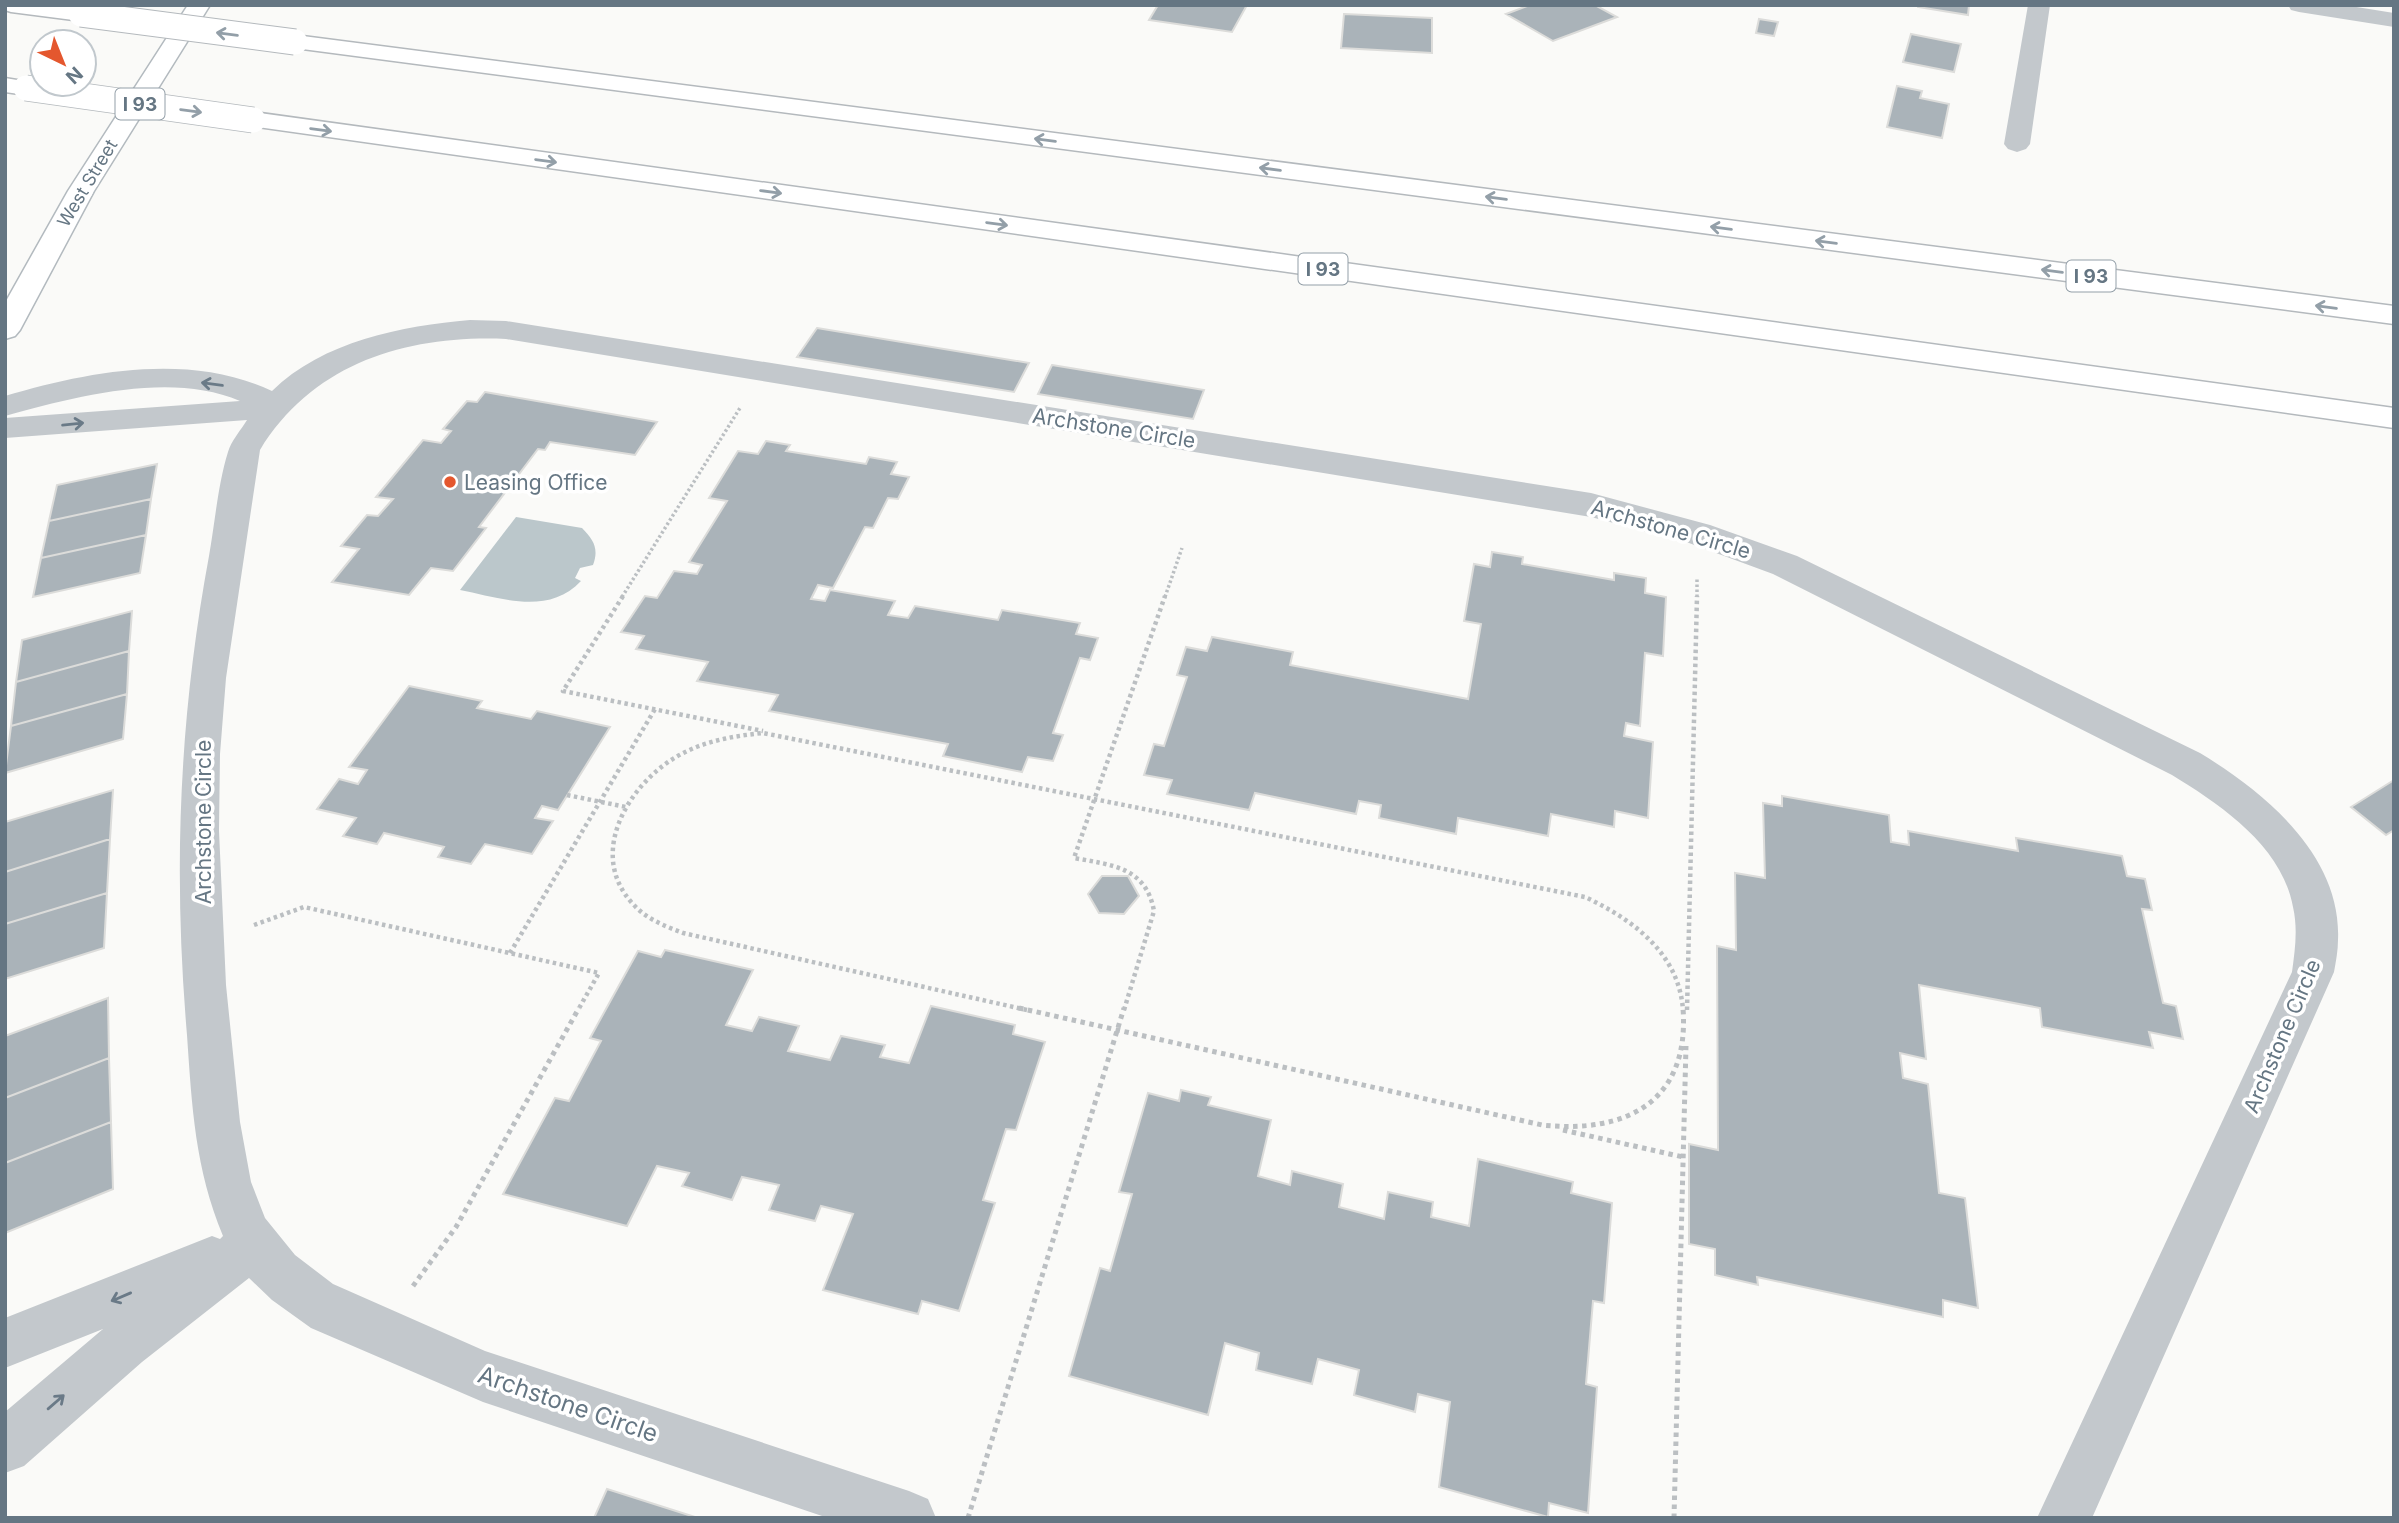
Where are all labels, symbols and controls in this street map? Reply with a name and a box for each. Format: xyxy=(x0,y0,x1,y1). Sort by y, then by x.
one-way arrow xyxy=(216,27,239,40)
north arrow xyxy=(28,28,98,98)
text: N xyxy=(61,62,87,88)
road number: I 93 xyxy=(116,88,164,120)
one-way arrow xyxy=(179,105,202,118)
one-way arrow xyxy=(309,123,331,136)
one-way arrow xyxy=(1034,133,1057,146)
street label: West Street xyxy=(53,135,121,231)
one-way arrow xyxy=(534,155,557,168)
one-way arrow xyxy=(1259,162,1282,175)
one-way arrow xyxy=(759,186,782,199)
one-way arrow xyxy=(1485,192,1508,205)
one-way arrow xyxy=(985,217,1007,230)
one-way arrow xyxy=(1711,221,1733,234)
one-way arrow xyxy=(1815,235,1838,248)
road number: I 93 xyxy=(1298,254,1348,284)
road number: I 93 xyxy=(2066,260,2116,292)
one-way arrow xyxy=(2041,264,2064,277)
one-way arrow xyxy=(2315,300,2338,313)
one-way arrow xyxy=(201,377,223,390)
street label: Archstone Circle xyxy=(1031,403,1197,453)
one-way arrow xyxy=(61,417,84,430)
place label: Leasing Office xyxy=(464,470,608,495)
marker: Leasing Office xyxy=(442,474,458,490)
street label: Archstone Circle xyxy=(1588,494,1754,564)
street label: Archstone Circle xyxy=(191,740,216,904)
street label: Archstone Circle xyxy=(2238,955,2326,1117)
one-way arrow xyxy=(111,1291,133,1304)
street label: Archstone Circle xyxy=(474,1360,662,1448)
one-way arrow xyxy=(47,1394,65,1410)

